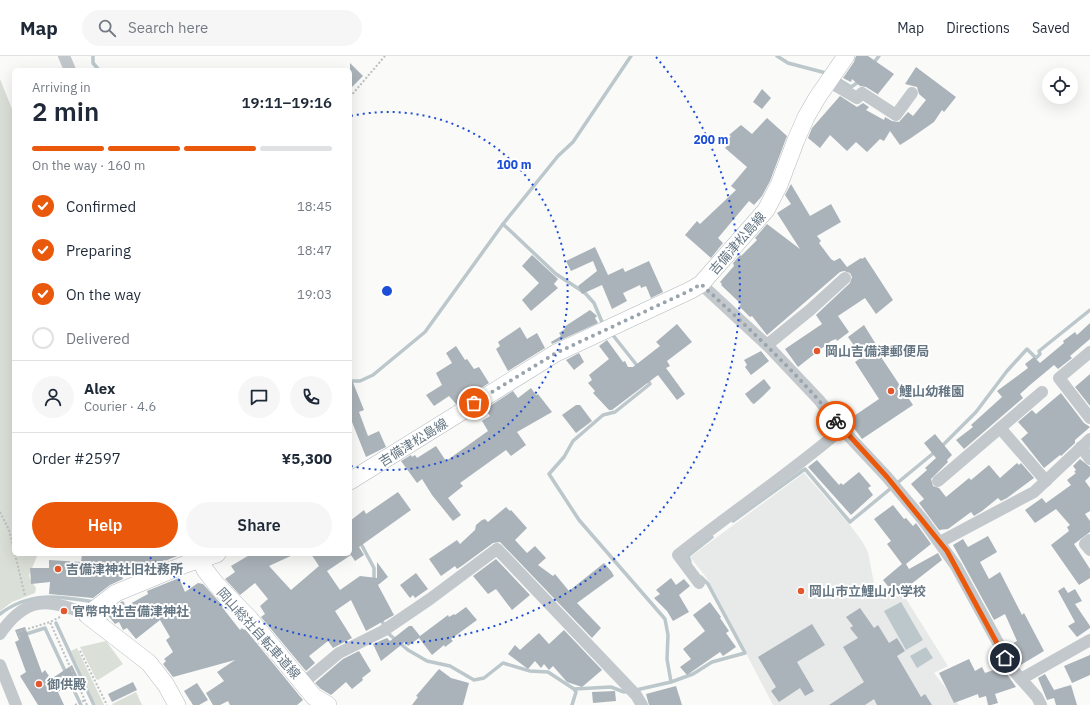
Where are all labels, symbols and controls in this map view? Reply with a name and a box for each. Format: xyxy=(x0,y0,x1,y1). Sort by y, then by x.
search box xyxy=(82,10,362,46)
text: Map xyxy=(20,16,58,40)
icon: search xyxy=(96,17,118,39)
text: Search here xyxy=(128,18,208,37)
text: Map xyxy=(897,19,924,37)
text: Directions xyxy=(946,19,1010,37)
text: Saved xyxy=(1032,19,1070,37)
map controls xyxy=(1042,68,1078,104)
button: locate xyxy=(1042,68,1078,104)
text: Arriving in xyxy=(32,79,91,96)
text: 19:11–19:16 xyxy=(242,93,332,112)
text: 2 min xyxy=(32,94,99,128)
text: 200 m xyxy=(693,132,729,147)
text: On the way · 160 m xyxy=(32,157,145,174)
text: 100 m xyxy=(496,157,532,172)
icon: check xyxy=(32,195,54,217)
text: Confirmed xyxy=(66,197,136,216)
text: 18:45 xyxy=(297,198,332,215)
street label: 吉備津松島線 xyxy=(705,208,769,278)
icon: check xyxy=(32,239,54,261)
text: Preparing xyxy=(66,241,131,260)
text: 18:47 xyxy=(297,242,332,259)
icon: check xyxy=(32,283,54,305)
centre of rings xyxy=(380,284,394,298)
text: On the way xyxy=(66,285,141,304)
text: 19:03 xyxy=(297,286,332,303)
text: Delivered xyxy=(66,329,130,348)
place label: 岡山吉備津郵便局 xyxy=(825,343,929,360)
marker: 岡山吉備津郵便局 xyxy=(812,346,822,356)
button: person xyxy=(32,376,74,418)
button: chat xyxy=(238,376,280,418)
button: phone xyxy=(290,376,332,418)
text: Alex xyxy=(84,379,115,398)
place label: 鯉山幼稚園 xyxy=(899,383,964,400)
pin xyxy=(457,386,491,420)
marker: 鯉山幼稚園 xyxy=(886,386,896,396)
icon: bag xyxy=(463,392,485,414)
text: Courier · 4.6 xyxy=(84,398,156,415)
courier xyxy=(816,401,856,441)
icon: bike xyxy=(825,410,847,432)
street label: 吉備津松島線 xyxy=(376,415,451,470)
text: Order #2597 xyxy=(32,449,121,468)
text: ¥5,300 xyxy=(282,449,332,468)
button: Help xyxy=(32,502,178,548)
button: Share xyxy=(186,502,332,548)
place label: 吉備津神社旧社務所 xyxy=(66,561,183,578)
marker: 吉備津神社旧社務所 xyxy=(53,564,63,574)
place label: 岡山市立鯉山小学校 xyxy=(809,583,926,600)
street label: 岡山総社自転車道線 xyxy=(213,584,304,683)
marker: 岡山市立鯉山小学校 xyxy=(796,586,806,596)
place label: 官幣中社吉備津神社 xyxy=(72,603,189,620)
marker: 官幣中社吉備津神社 xyxy=(59,606,69,616)
pin xyxy=(988,641,1022,675)
icon: home xyxy=(994,647,1016,669)
place label: 御供殿 xyxy=(47,676,86,693)
marker: 御供殿 xyxy=(34,679,44,689)

